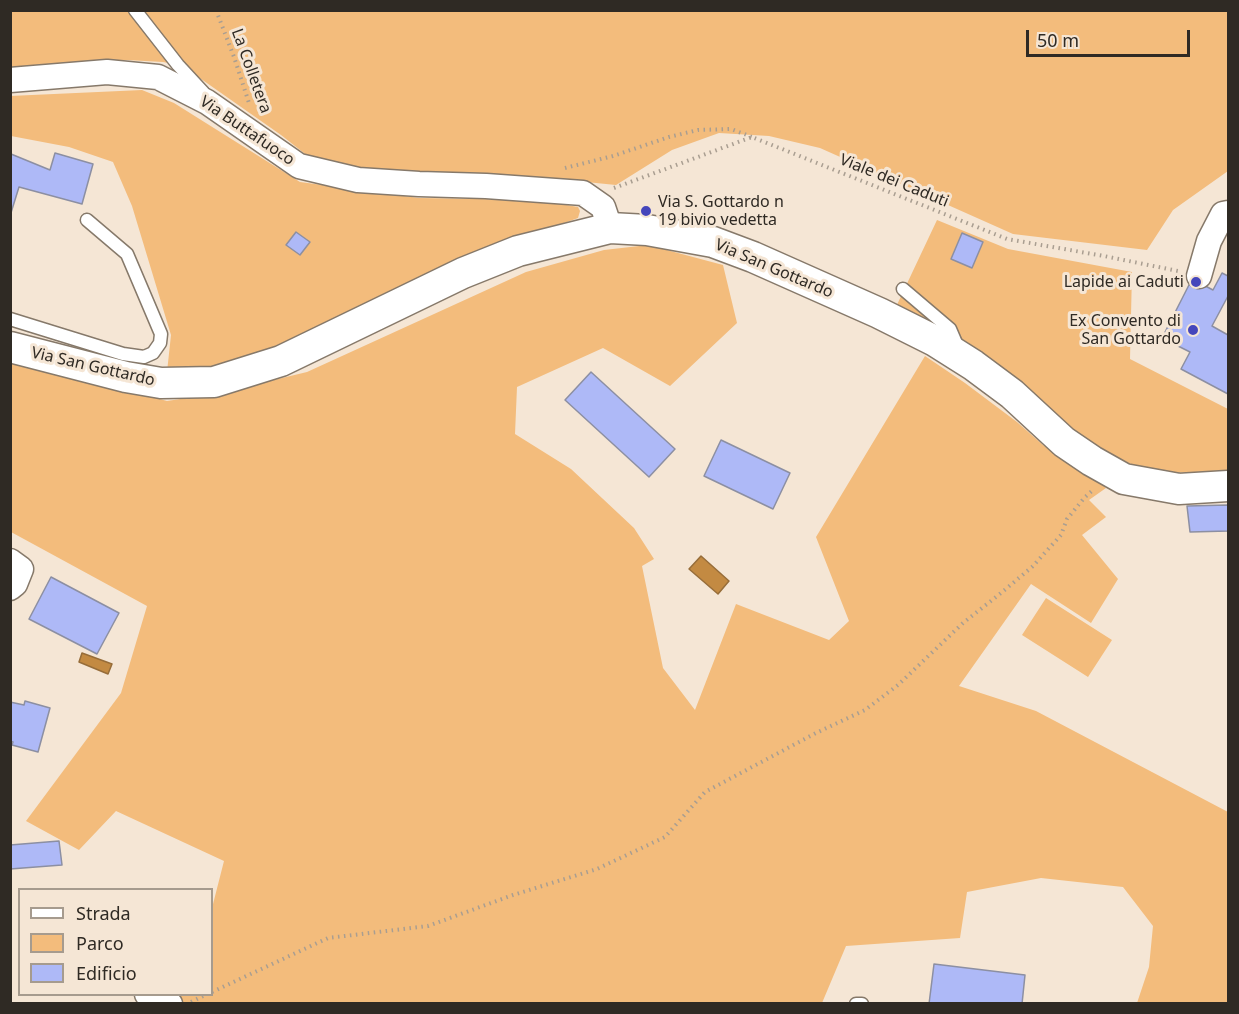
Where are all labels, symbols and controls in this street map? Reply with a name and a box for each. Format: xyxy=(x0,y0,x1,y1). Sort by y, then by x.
scale bar xyxy=(1029,18,1192,56)
street label: La Colletera xyxy=(227,26,275,116)
text: 50 m xyxy=(1037,28,1079,52)
street label: Via Buttafuoco xyxy=(196,92,298,170)
street label: Viale dei Caduti xyxy=(837,150,951,212)
place label: Via S. Gottardo n 19 bivio vedetta xyxy=(658,192,784,230)
marker: Via S. Gottardo n 19 bivio vedetta xyxy=(639,204,653,218)
street label: Via San Gottardo xyxy=(712,235,836,303)
place label: Lapide ai Caduti xyxy=(1064,272,1184,292)
marker: Lapide ai Caduti xyxy=(1189,275,1203,289)
place label: Ex Convento di San Gottardo xyxy=(1069,311,1181,349)
marker: Ex Convento di San Gottardo xyxy=(1186,323,1200,337)
street label: Via San Gottardo xyxy=(29,343,157,391)
legend xyxy=(18,888,213,996)
text: Strada xyxy=(76,901,131,925)
text: Parco xyxy=(76,931,124,955)
text: Edificio xyxy=(76,961,137,985)

